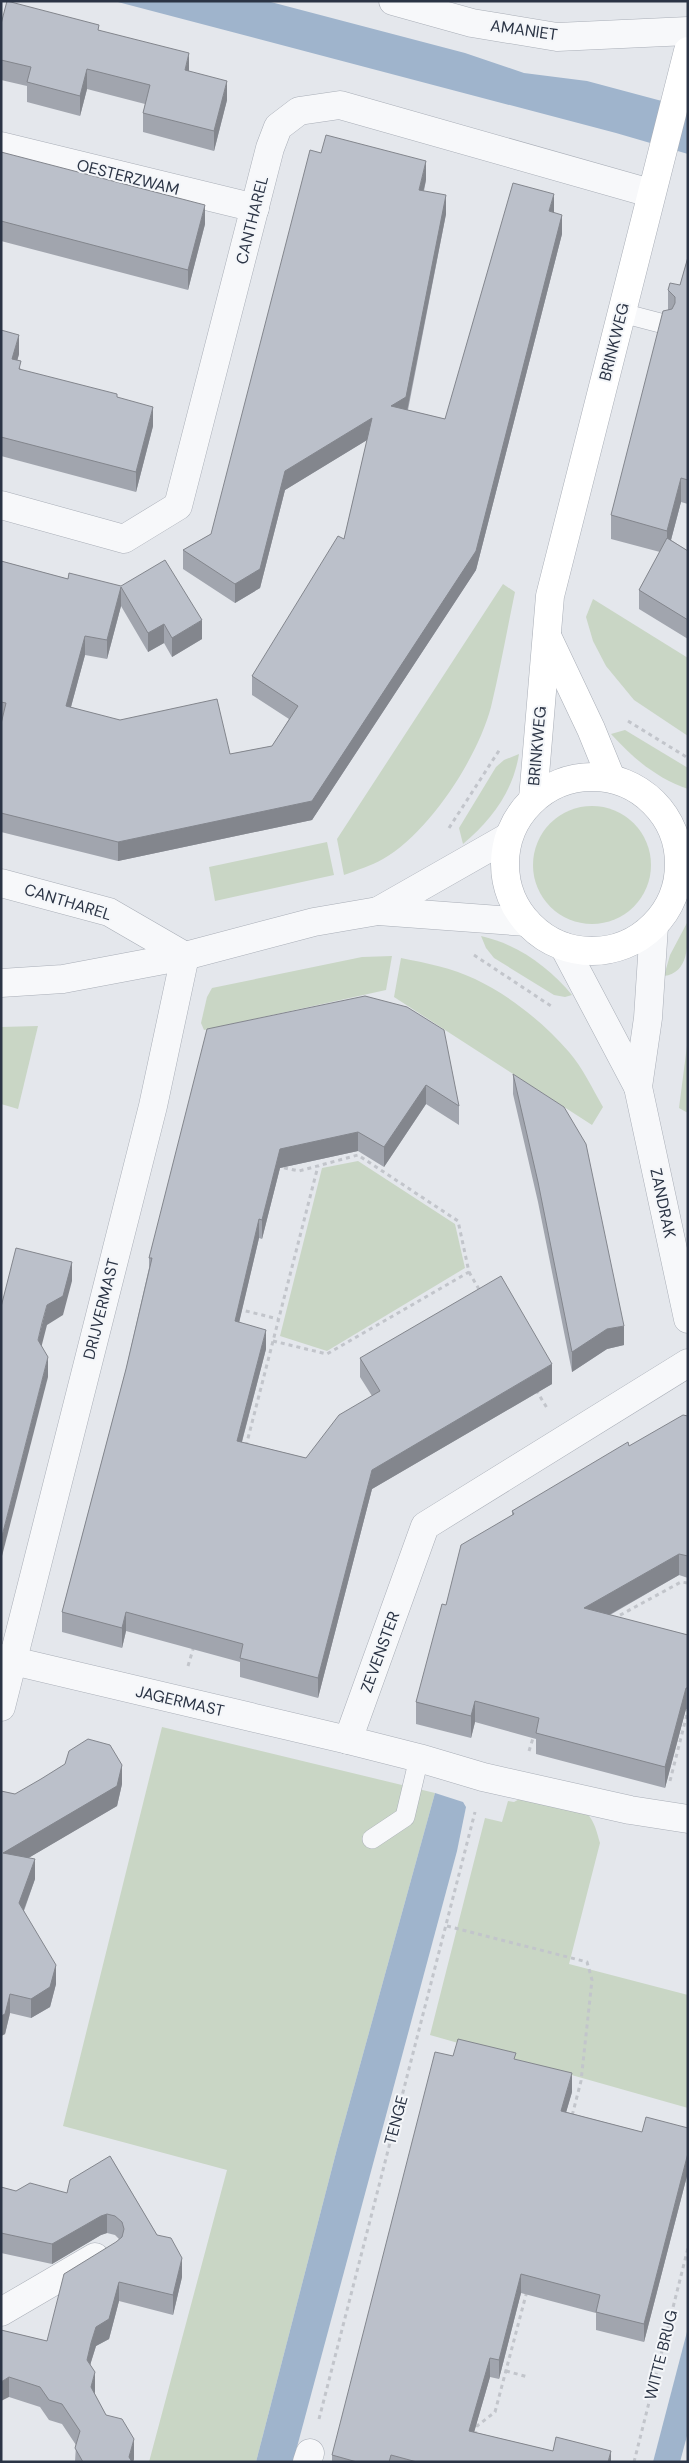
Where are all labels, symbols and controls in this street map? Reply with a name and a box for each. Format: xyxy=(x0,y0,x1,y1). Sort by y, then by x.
street label: AMANIET xyxy=(489,15,559,45)
street label: OESTERZWAM xyxy=(74,154,182,200)
street label: CANTHAREL xyxy=(231,174,273,266)
street label: BRINKWEG xyxy=(594,301,634,383)
street label: BRINKWEG xyxy=(523,705,551,787)
street label: CANTHAREL xyxy=(22,879,114,925)
street label: ZANDRAK xyxy=(645,1166,681,1240)
street label: DRIJVERMAST xyxy=(78,1256,124,1362)
street label: ZEVENSTER xyxy=(356,1608,404,1696)
street label: JAGERMAST xyxy=(134,1681,226,1721)
street label: TENGE xyxy=(379,2093,413,2147)
street label: WITTE BRUG xyxy=(640,2308,682,2402)

